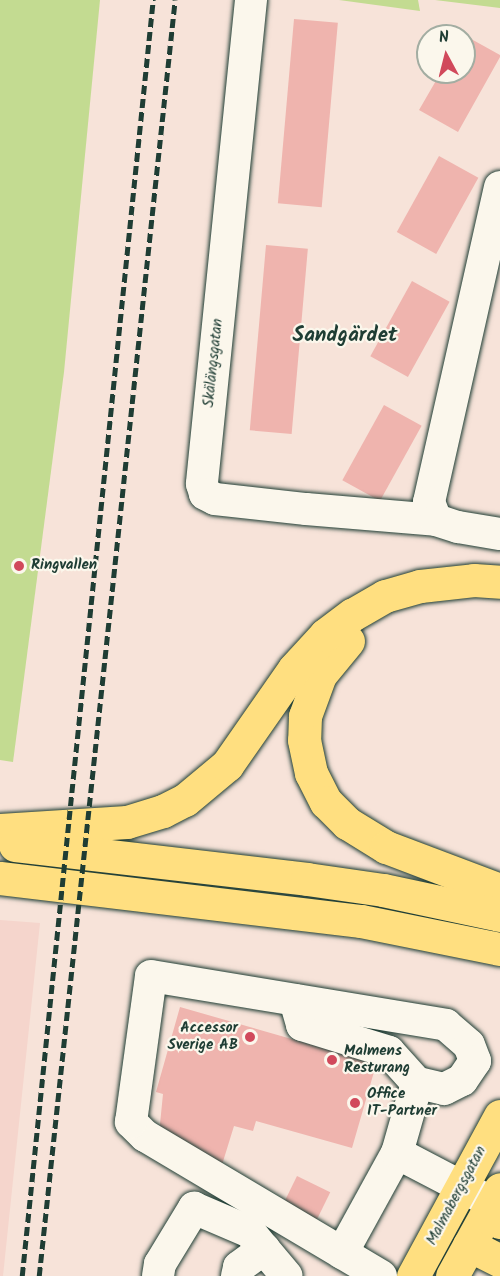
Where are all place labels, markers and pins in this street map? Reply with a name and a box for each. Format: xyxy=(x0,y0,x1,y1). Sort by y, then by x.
place label: Ringvallen xyxy=(31,557,97,575)
marker: Ringvallen xyxy=(12,559,26,573)
place label: Accessor Sverige AB xyxy=(168,1019,238,1054)
marker: Accessor Sverige AB xyxy=(243,1030,257,1044)
place label: Malmens Resturang xyxy=(344,1042,410,1077)
marker: Malmens Resturang xyxy=(325,1053,339,1067)
place label: Office IT-Partner xyxy=(367,1085,437,1120)
marker: Office IT-Partner xyxy=(348,1096,362,1110)

